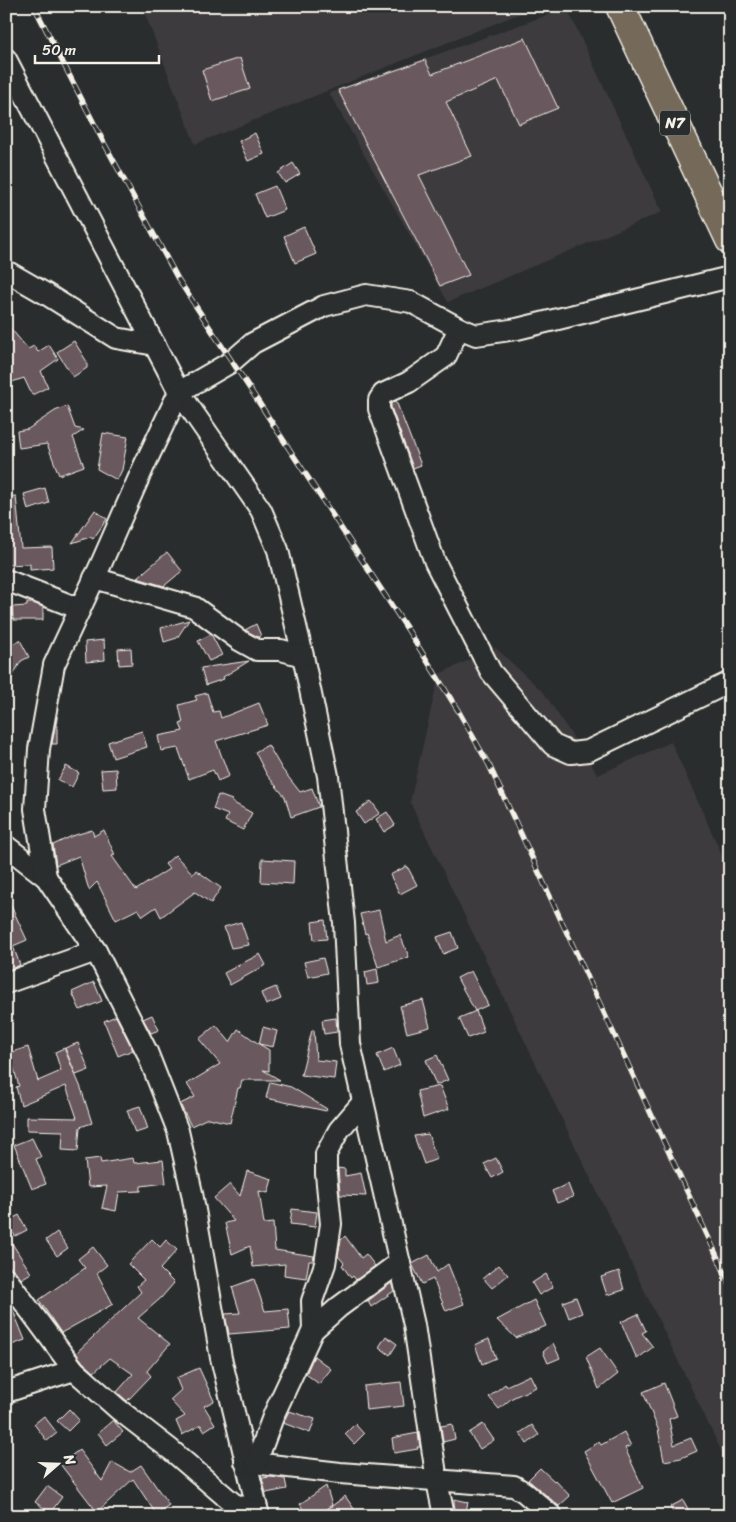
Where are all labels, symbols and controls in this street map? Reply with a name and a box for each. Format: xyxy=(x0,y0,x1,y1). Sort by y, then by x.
scale bar xyxy=(35,32,159,64)
text: 50 m xyxy=(42,37,77,63)
road number: N7 xyxy=(660,110,690,136)
north arrow xyxy=(32,1440,82,1490)
text: N xyxy=(56,1450,83,1469)

